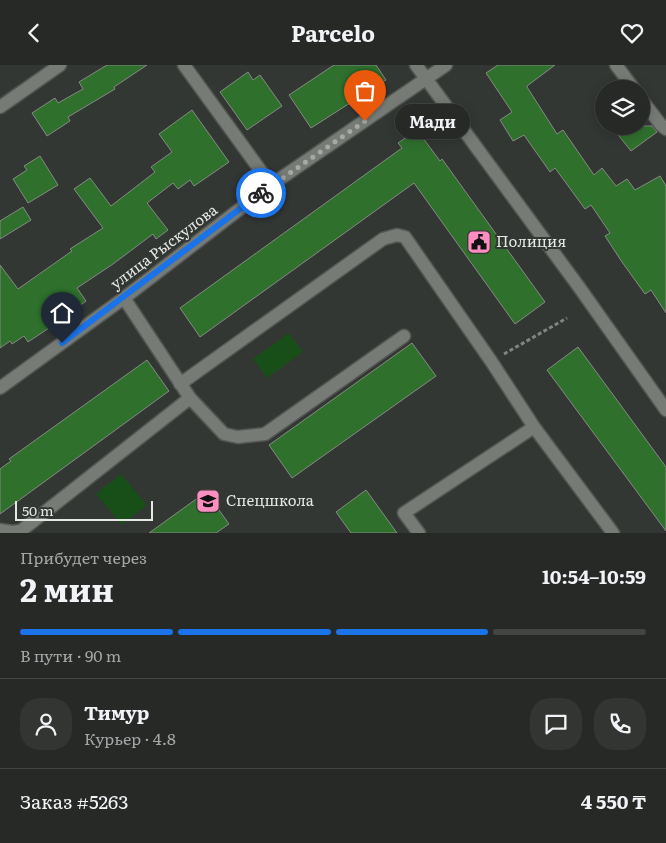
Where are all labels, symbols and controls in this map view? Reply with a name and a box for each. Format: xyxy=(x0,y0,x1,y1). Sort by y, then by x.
text: Parcelo xyxy=(291,16,375,49)
icon: back xyxy=(20,19,48,47)
icon: heart xyxy=(618,19,646,47)
pin xyxy=(344,70,386,121)
icon: bag xyxy=(351,77,379,105)
map controls xyxy=(595,80,650,135)
button: layers xyxy=(595,80,650,135)
callout: Мади xyxy=(395,103,470,139)
text: Мади xyxy=(409,109,456,133)
courier xyxy=(236,168,286,218)
icon: bike xyxy=(247,179,275,207)
street label: улица Рыскулова xyxy=(105,197,222,294)
public building icon: Полиция xyxy=(466,229,492,255)
place label: Полиция xyxy=(496,229,566,252)
pin xyxy=(41,292,83,343)
icon: home xyxy=(48,299,76,327)
school or university icon: Спецшкола xyxy=(195,488,221,514)
place label: Спецшкола xyxy=(226,488,315,511)
scale bar xyxy=(15,498,152,521)
text: 50 m xyxy=(22,500,54,520)
text: Прибудет через xyxy=(20,545,147,569)
text: 10:54–10:59 xyxy=(542,562,646,590)
text: 2 мин xyxy=(20,564,114,612)
text: В пути · 90 m xyxy=(20,643,121,667)
button: person xyxy=(20,698,72,750)
text: Тимур xyxy=(84,698,149,726)
button: chat xyxy=(530,698,582,750)
button: phone xyxy=(594,698,646,750)
text: Курьер · 4.8 xyxy=(84,726,176,750)
text: Заказ #5263 xyxy=(20,787,129,815)
text: 4 550 ₸ xyxy=(581,787,646,815)

